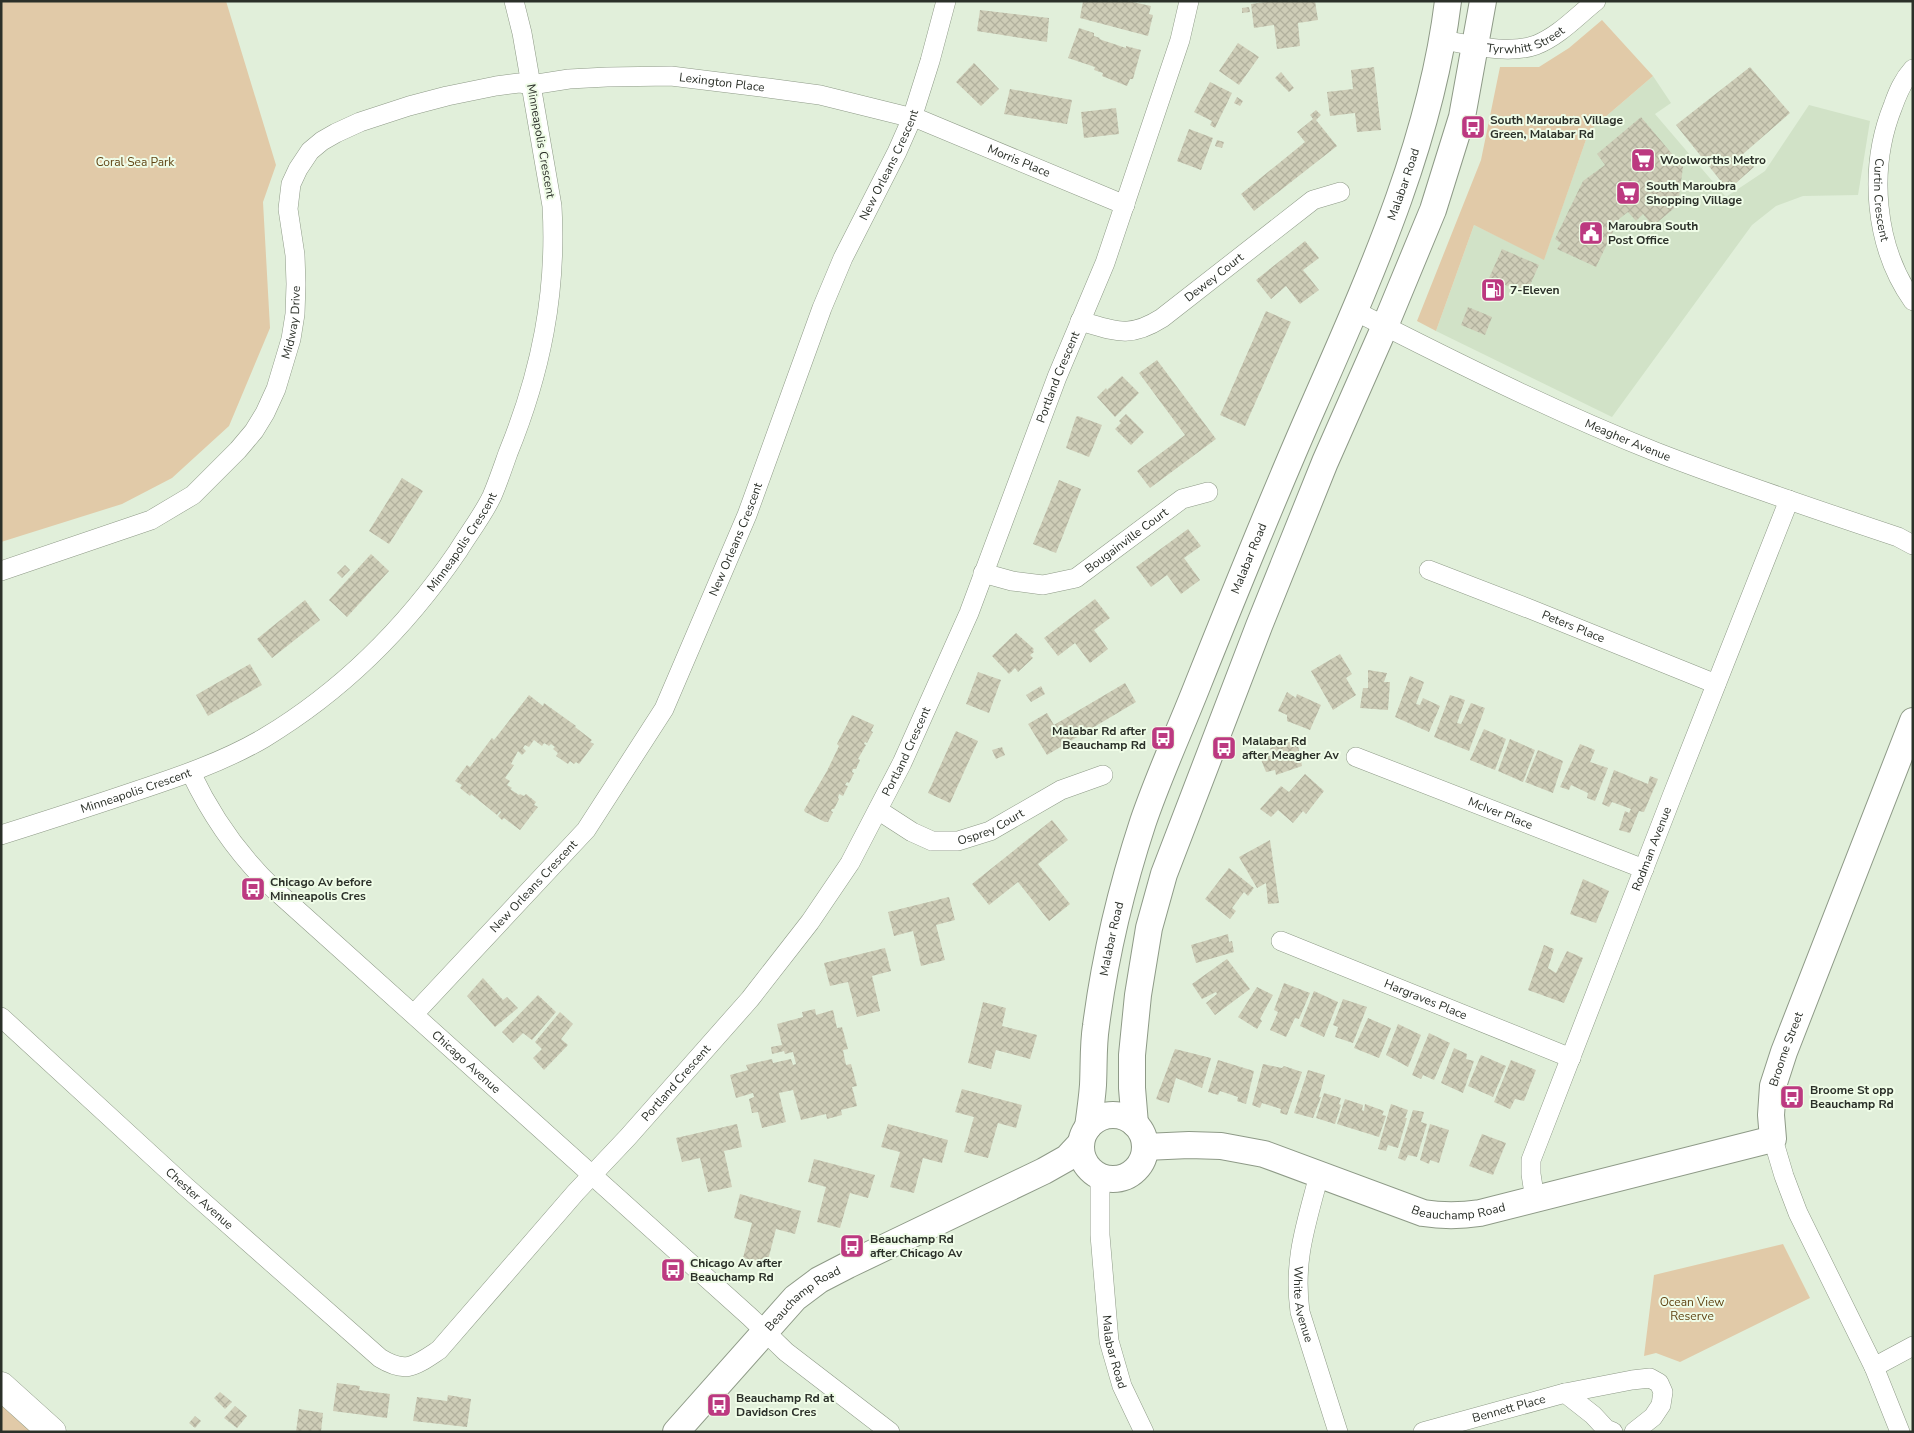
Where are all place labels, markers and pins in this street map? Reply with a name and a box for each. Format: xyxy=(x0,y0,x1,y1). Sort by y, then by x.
place label: South Maroubra Village Green, Malabar Rd xyxy=(1490,112,1623,142)
bus stop icon: South Maroubra Village Green, Malabar Rd xyxy=(1460,114,1486,140)
supermarket icon: Woolworths Metro xyxy=(1630,147,1656,173)
place label: Woolworths Metro xyxy=(1660,152,1766,168)
place label: South Maroubra Shopping Village xyxy=(1646,178,1743,208)
supermarket icon: South Maroubra Shopping Village xyxy=(1615,180,1641,206)
place label: Maroubra South Post Office xyxy=(1608,218,1698,248)
public building icon: Maroubra South Post Office xyxy=(1578,220,1604,246)
fuel station icon: 7-Eleven xyxy=(1480,277,1506,303)
place label: 7-Eleven xyxy=(1510,282,1559,298)
place label: Malabar Rd after Beauchamp Rd xyxy=(1052,723,1146,753)
bus stop icon: Malabar Rd after Beauchamp Rd xyxy=(1150,725,1176,751)
place label: Malabar Rd after Meagher Av xyxy=(1242,733,1339,763)
bus stop icon: Malabar Rd after Meagher Av xyxy=(1211,735,1237,761)
place label: Chicago Av before Minneapolis Cres xyxy=(270,874,372,904)
bus stop icon: Chicago Av before Minneapolis Cres xyxy=(240,876,266,902)
place label: Broome St opp Beauchamp Rd xyxy=(1810,1082,1894,1112)
bus stop icon: Broome St opp Beauchamp Rd xyxy=(1779,1084,1805,1110)
place label: Beauchamp Rd after Chicago Av xyxy=(870,1231,963,1261)
bus stop icon: Beauchamp Rd after Chicago Av xyxy=(839,1233,865,1259)
place label: Chicago Av after Beauchamp Rd xyxy=(690,1255,783,1285)
bus stop icon: Chicago Av after Beauchamp Rd xyxy=(660,1257,686,1283)
place label: Beauchamp Rd at Davidson Cres xyxy=(736,1390,835,1420)
bus stop icon: Beauchamp Rd at Davidson Cres xyxy=(706,1392,732,1418)

